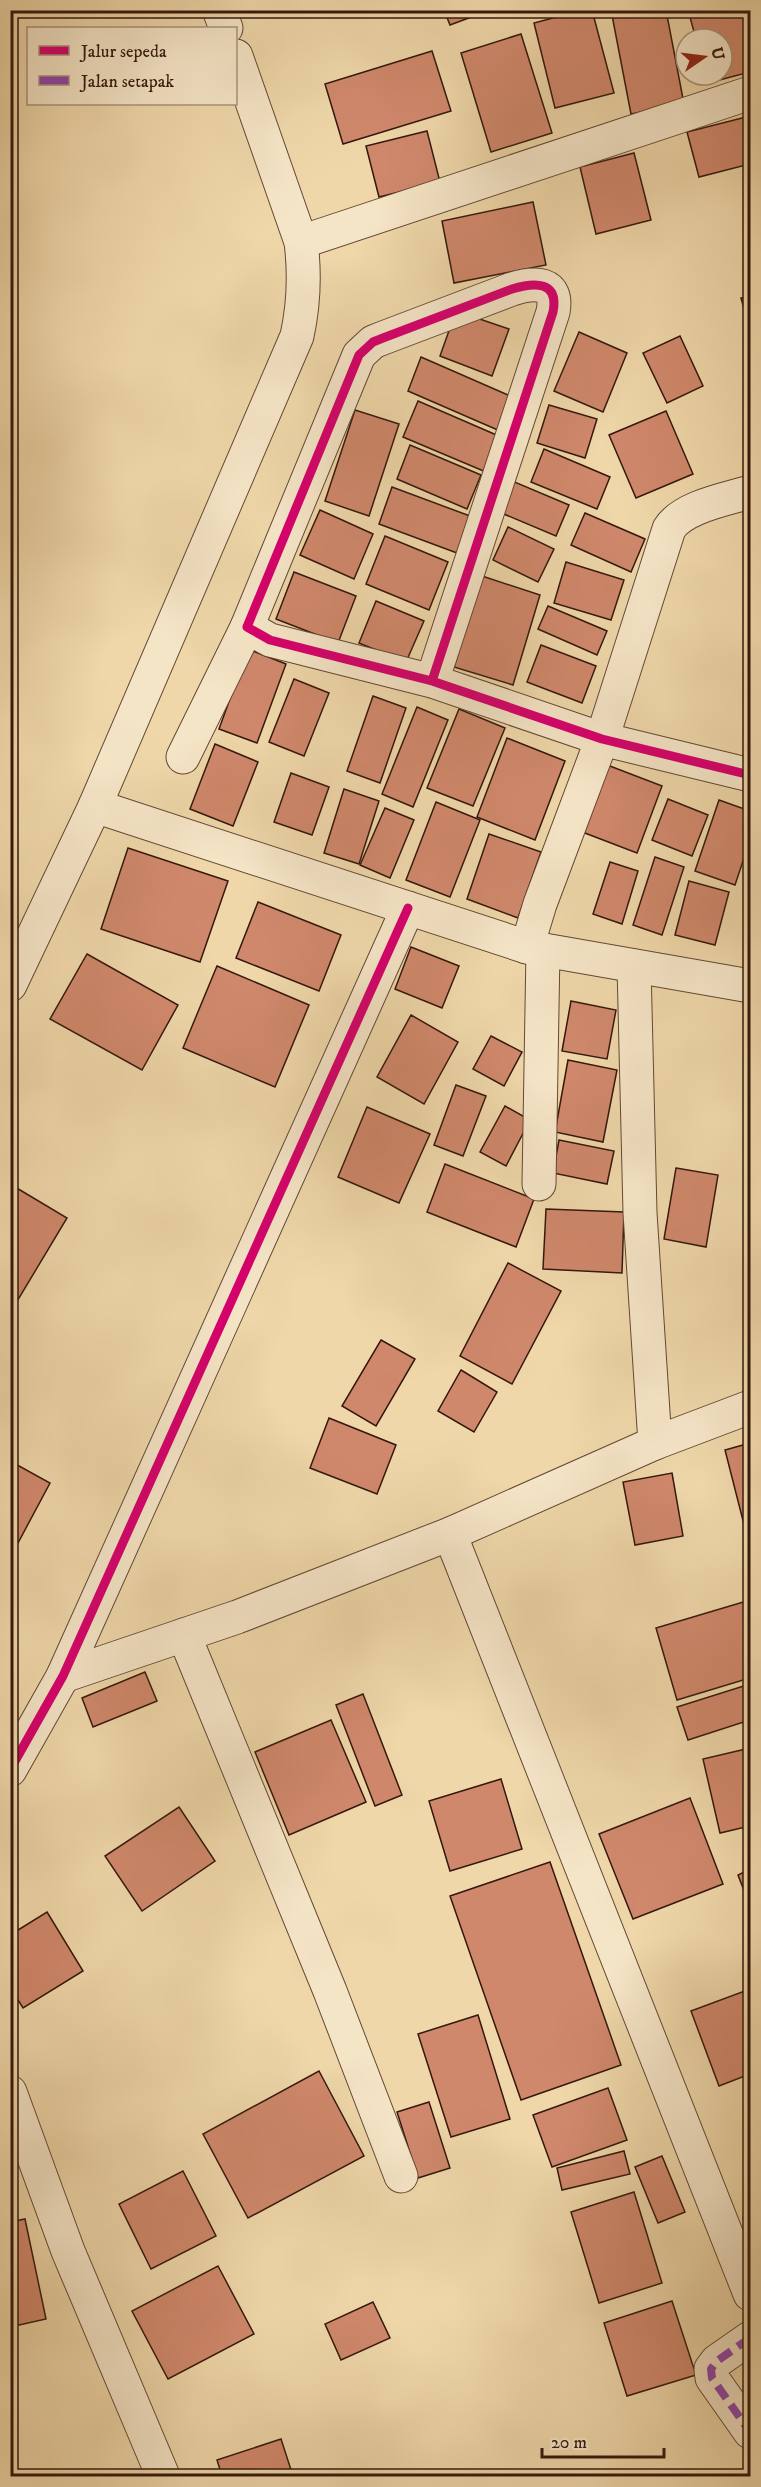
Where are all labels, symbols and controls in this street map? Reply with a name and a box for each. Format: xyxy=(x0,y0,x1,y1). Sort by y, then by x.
legend xyxy=(27,27,237,105)
north arrow xyxy=(674,27,734,87)
text: Jalur sepeda xyxy=(79,41,167,63)
text: U xyxy=(706,45,729,63)
text: Jalan setapak xyxy=(79,71,174,93)
scale bar xyxy=(542,2421,664,2459)
text: 20 m xyxy=(551,2432,587,2454)

